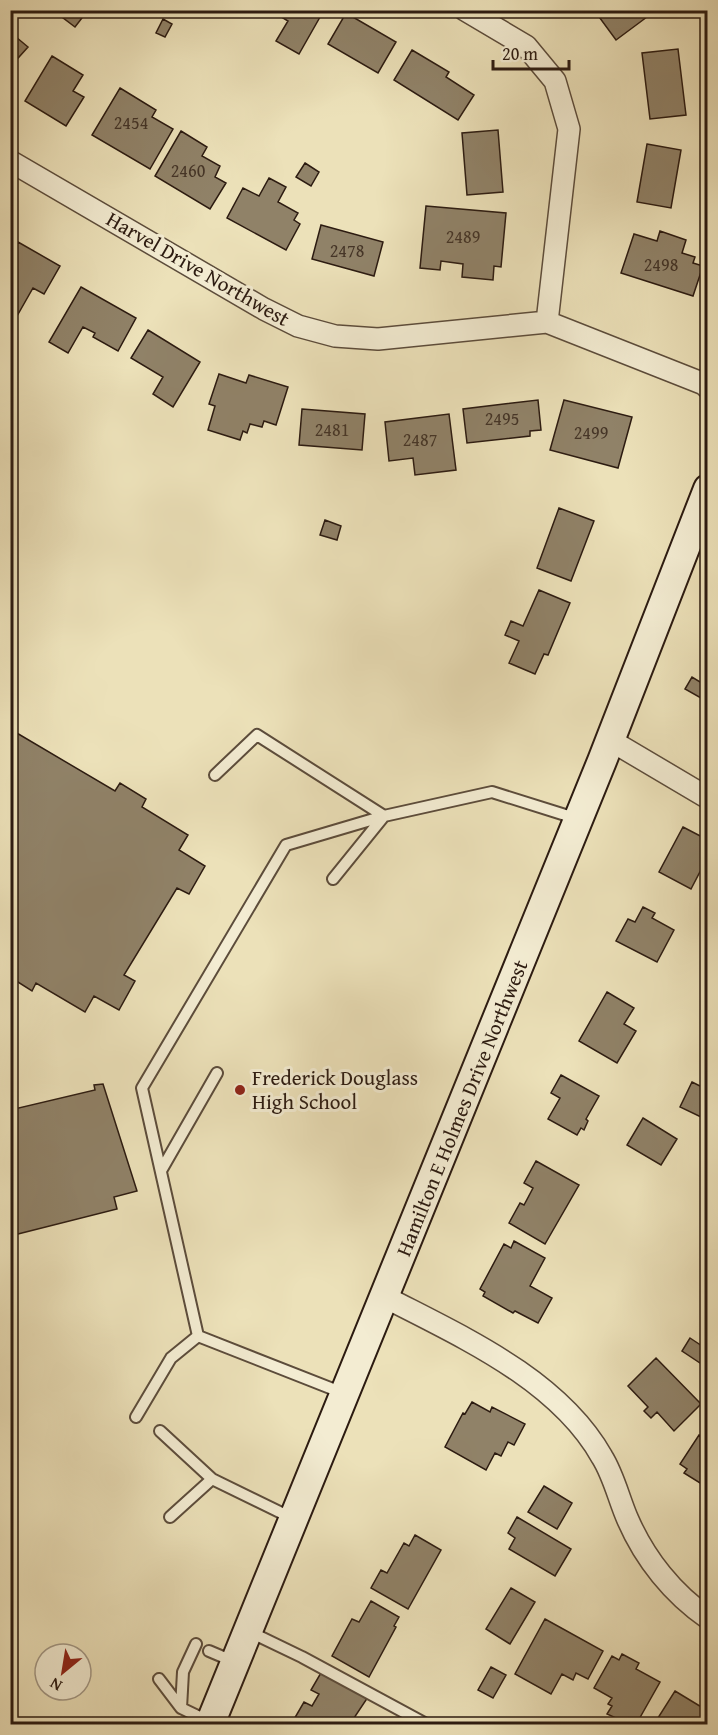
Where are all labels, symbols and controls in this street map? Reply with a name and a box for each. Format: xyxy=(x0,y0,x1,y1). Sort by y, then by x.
scale bar xyxy=(493,33,570,71)
text: 20 m xyxy=(502,40,538,67)
house number: 2454 xyxy=(114,109,148,136)
house number: 2460 xyxy=(171,157,206,184)
street label: Harvel Drive Northwest xyxy=(101,203,296,334)
house number: 2489 xyxy=(446,223,480,250)
house number: 2478 xyxy=(330,237,364,264)
house number: 2498 xyxy=(644,251,678,278)
house number: 2495 xyxy=(485,405,519,432)
house number: 2481 xyxy=(315,416,349,443)
house number: 2499 xyxy=(574,419,608,446)
house number: 2487 xyxy=(403,426,437,453)
street label: Hamilton E Holmes Drive Northwest xyxy=(388,954,536,1261)
place label: Frederick Douglass High School xyxy=(252,1062,418,1117)
marker: Frederick Douglass High School xyxy=(233,1083,247,1097)
north arrow xyxy=(33,1642,93,1702)
text: N xyxy=(45,1672,66,1698)

